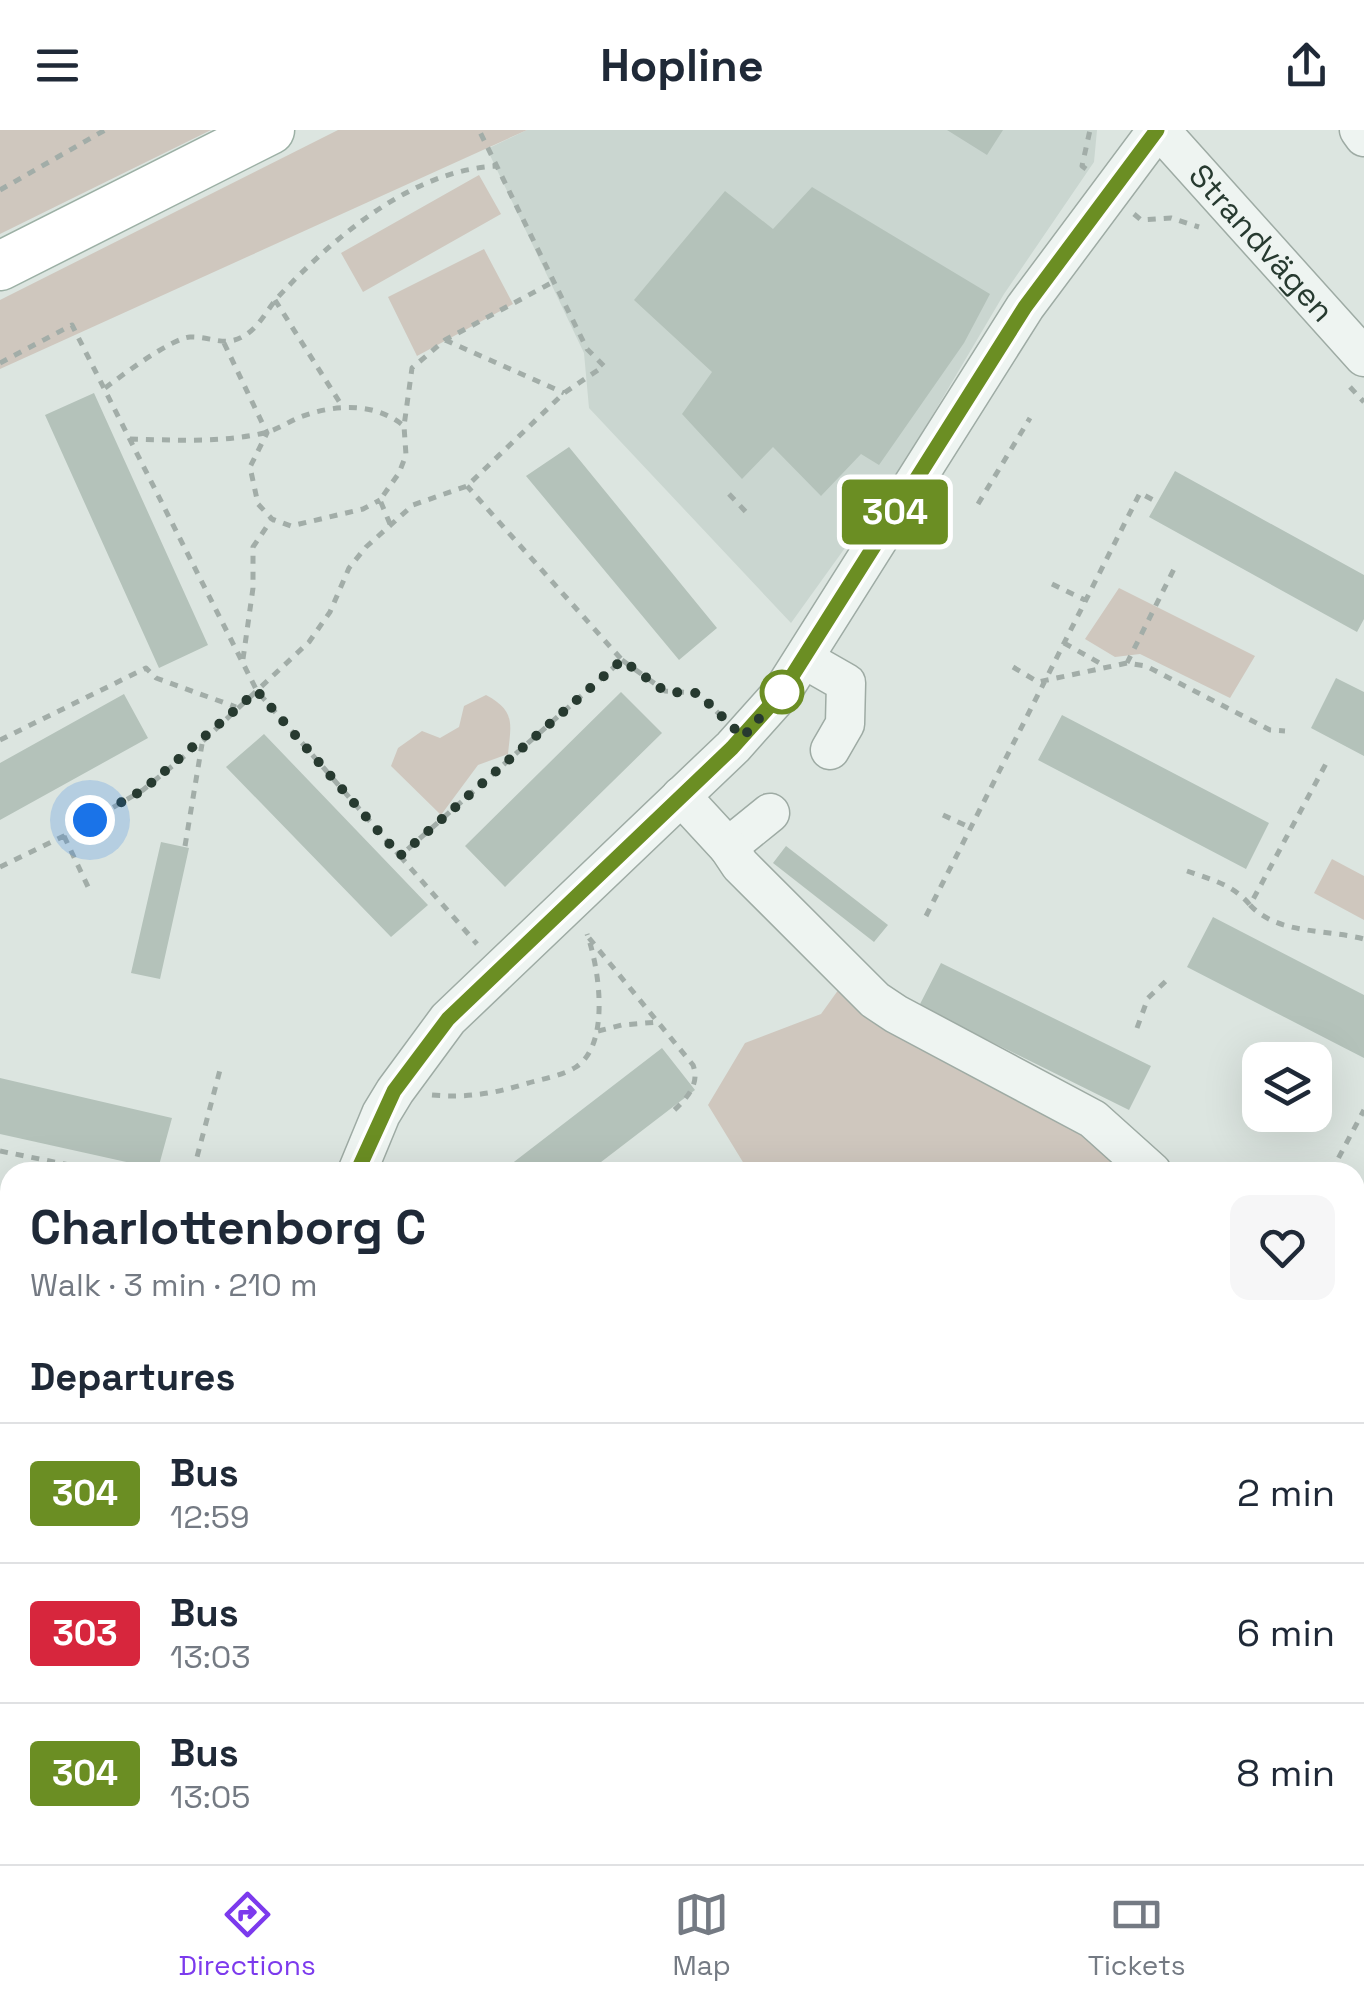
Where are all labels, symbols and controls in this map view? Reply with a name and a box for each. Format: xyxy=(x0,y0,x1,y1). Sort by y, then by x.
text: Hopline xyxy=(600,37,764,94)
icon: menu xyxy=(30,38,85,93)
icon: share xyxy=(1279,38,1334,93)
street label: Strandvägen xyxy=(1180,156,1343,330)
line badge: 304 xyxy=(838,480,952,544)
text: 304 xyxy=(862,490,928,534)
unlabelled marker xyxy=(761,671,803,713)
your location xyxy=(65,795,115,845)
map controls xyxy=(1242,1042,1332,1132)
button: layers xyxy=(1242,1042,1332,1132)
button: heart xyxy=(1230,1195,1335,1300)
text: Charlottenborg C xyxy=(30,1197,426,1258)
text: Walk · 3 min · 210 m xyxy=(30,1265,317,1305)
text: Departures xyxy=(30,1353,235,1401)
text: Bus xyxy=(170,1449,239,1497)
text: 2 min xyxy=(1237,1469,1335,1517)
text: 304 xyxy=(52,1471,118,1515)
text: 12:59 xyxy=(170,1497,250,1537)
text: Bus xyxy=(170,1589,239,1637)
text: 6 min xyxy=(1237,1609,1335,1657)
text: 303 xyxy=(52,1611,118,1655)
text: 13:03 xyxy=(170,1637,251,1677)
text: Bus xyxy=(170,1729,239,1777)
text: 8 min xyxy=(1236,1749,1335,1797)
text: 304 xyxy=(52,1751,118,1795)
text: 13:05 xyxy=(170,1777,250,1817)
tab: Directions xyxy=(178,1887,316,1983)
tab: Map xyxy=(673,1887,731,1983)
tab: Tickets xyxy=(1088,1887,1186,1983)

